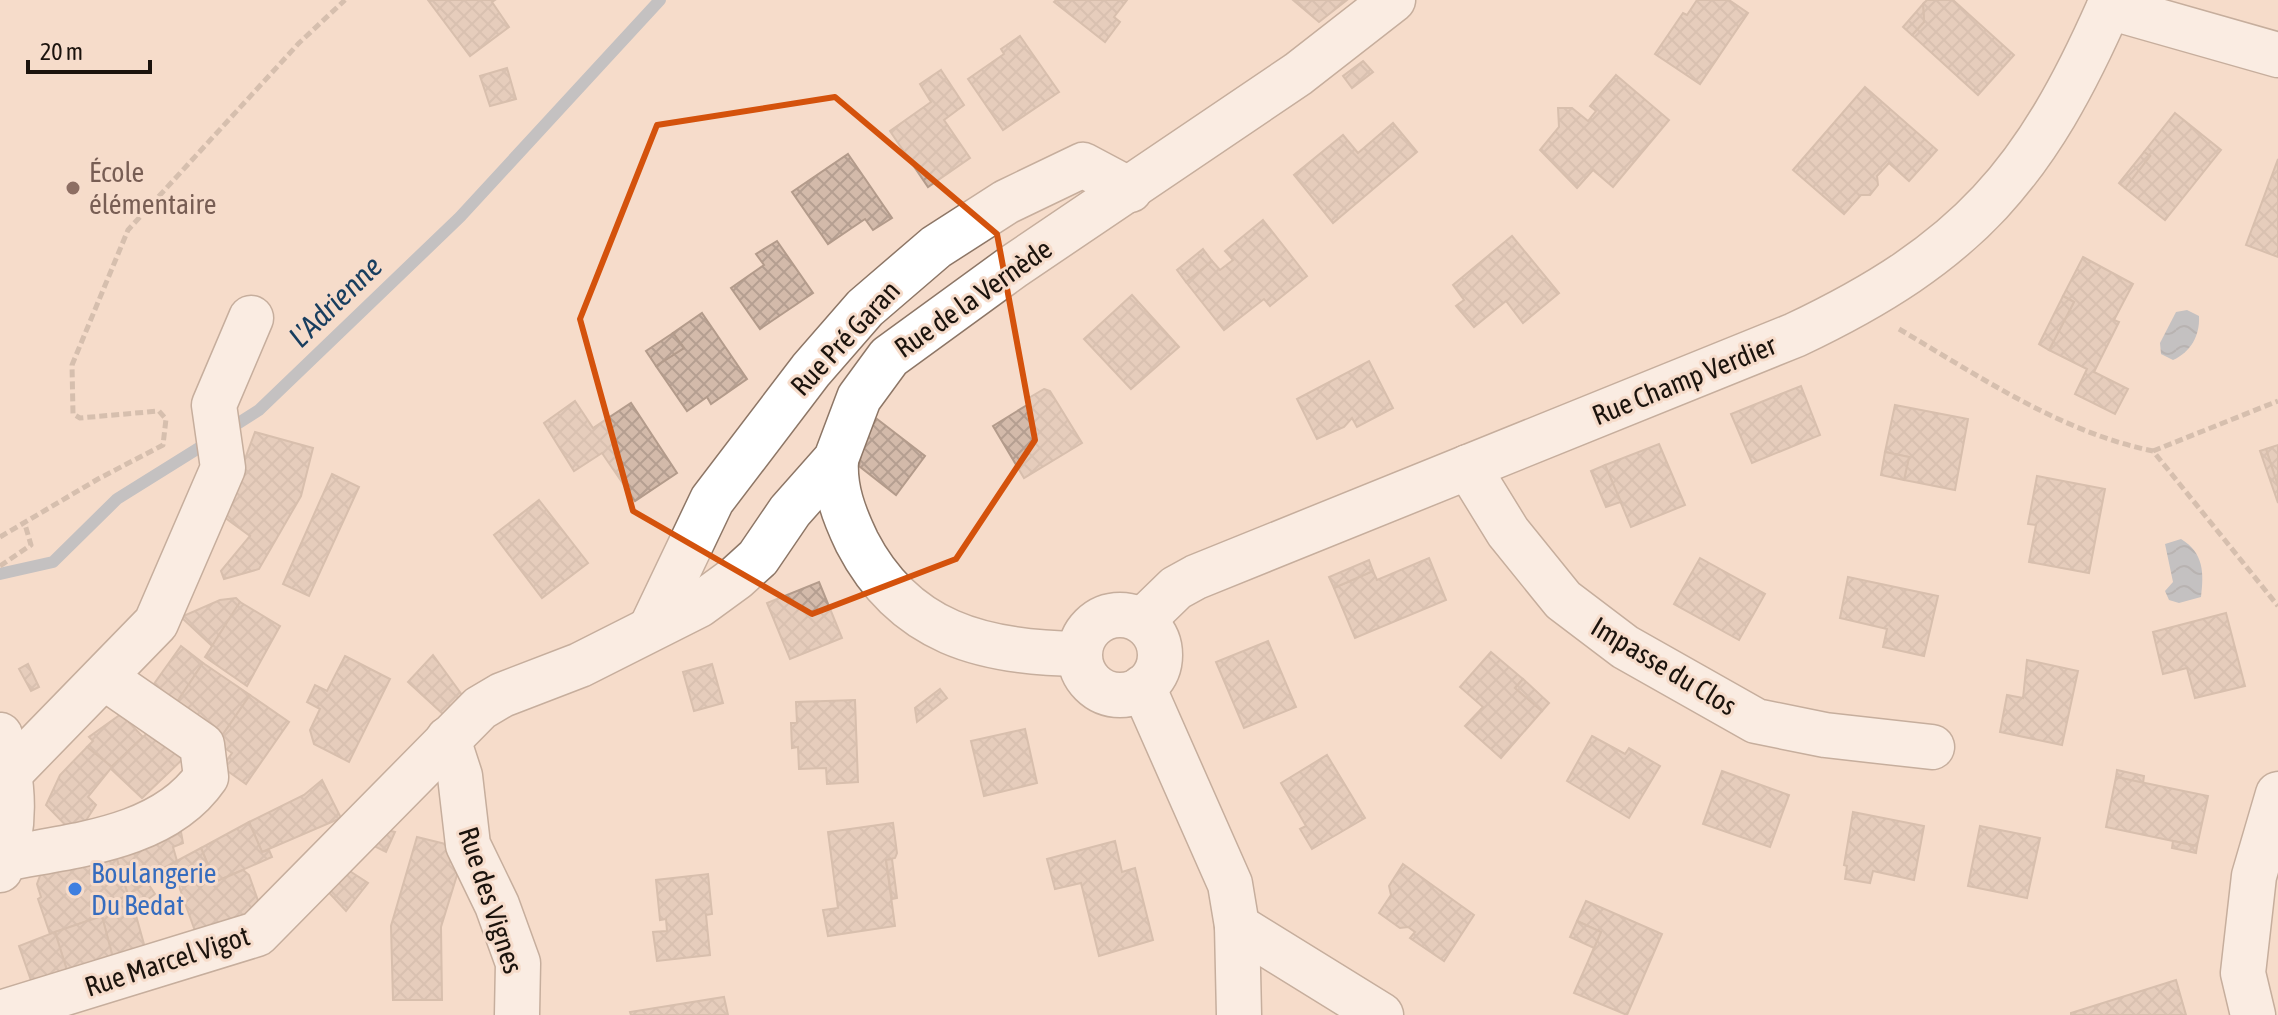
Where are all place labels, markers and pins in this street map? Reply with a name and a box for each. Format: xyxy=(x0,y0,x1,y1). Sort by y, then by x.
place label: École élémentaire xyxy=(89,156,217,220)
marker: École élémentaire xyxy=(64,179,82,197)
place label: Boulangerie Du Bedat xyxy=(91,857,217,921)
marker: Boulangerie Du Bedat xyxy=(66,880,84,898)

